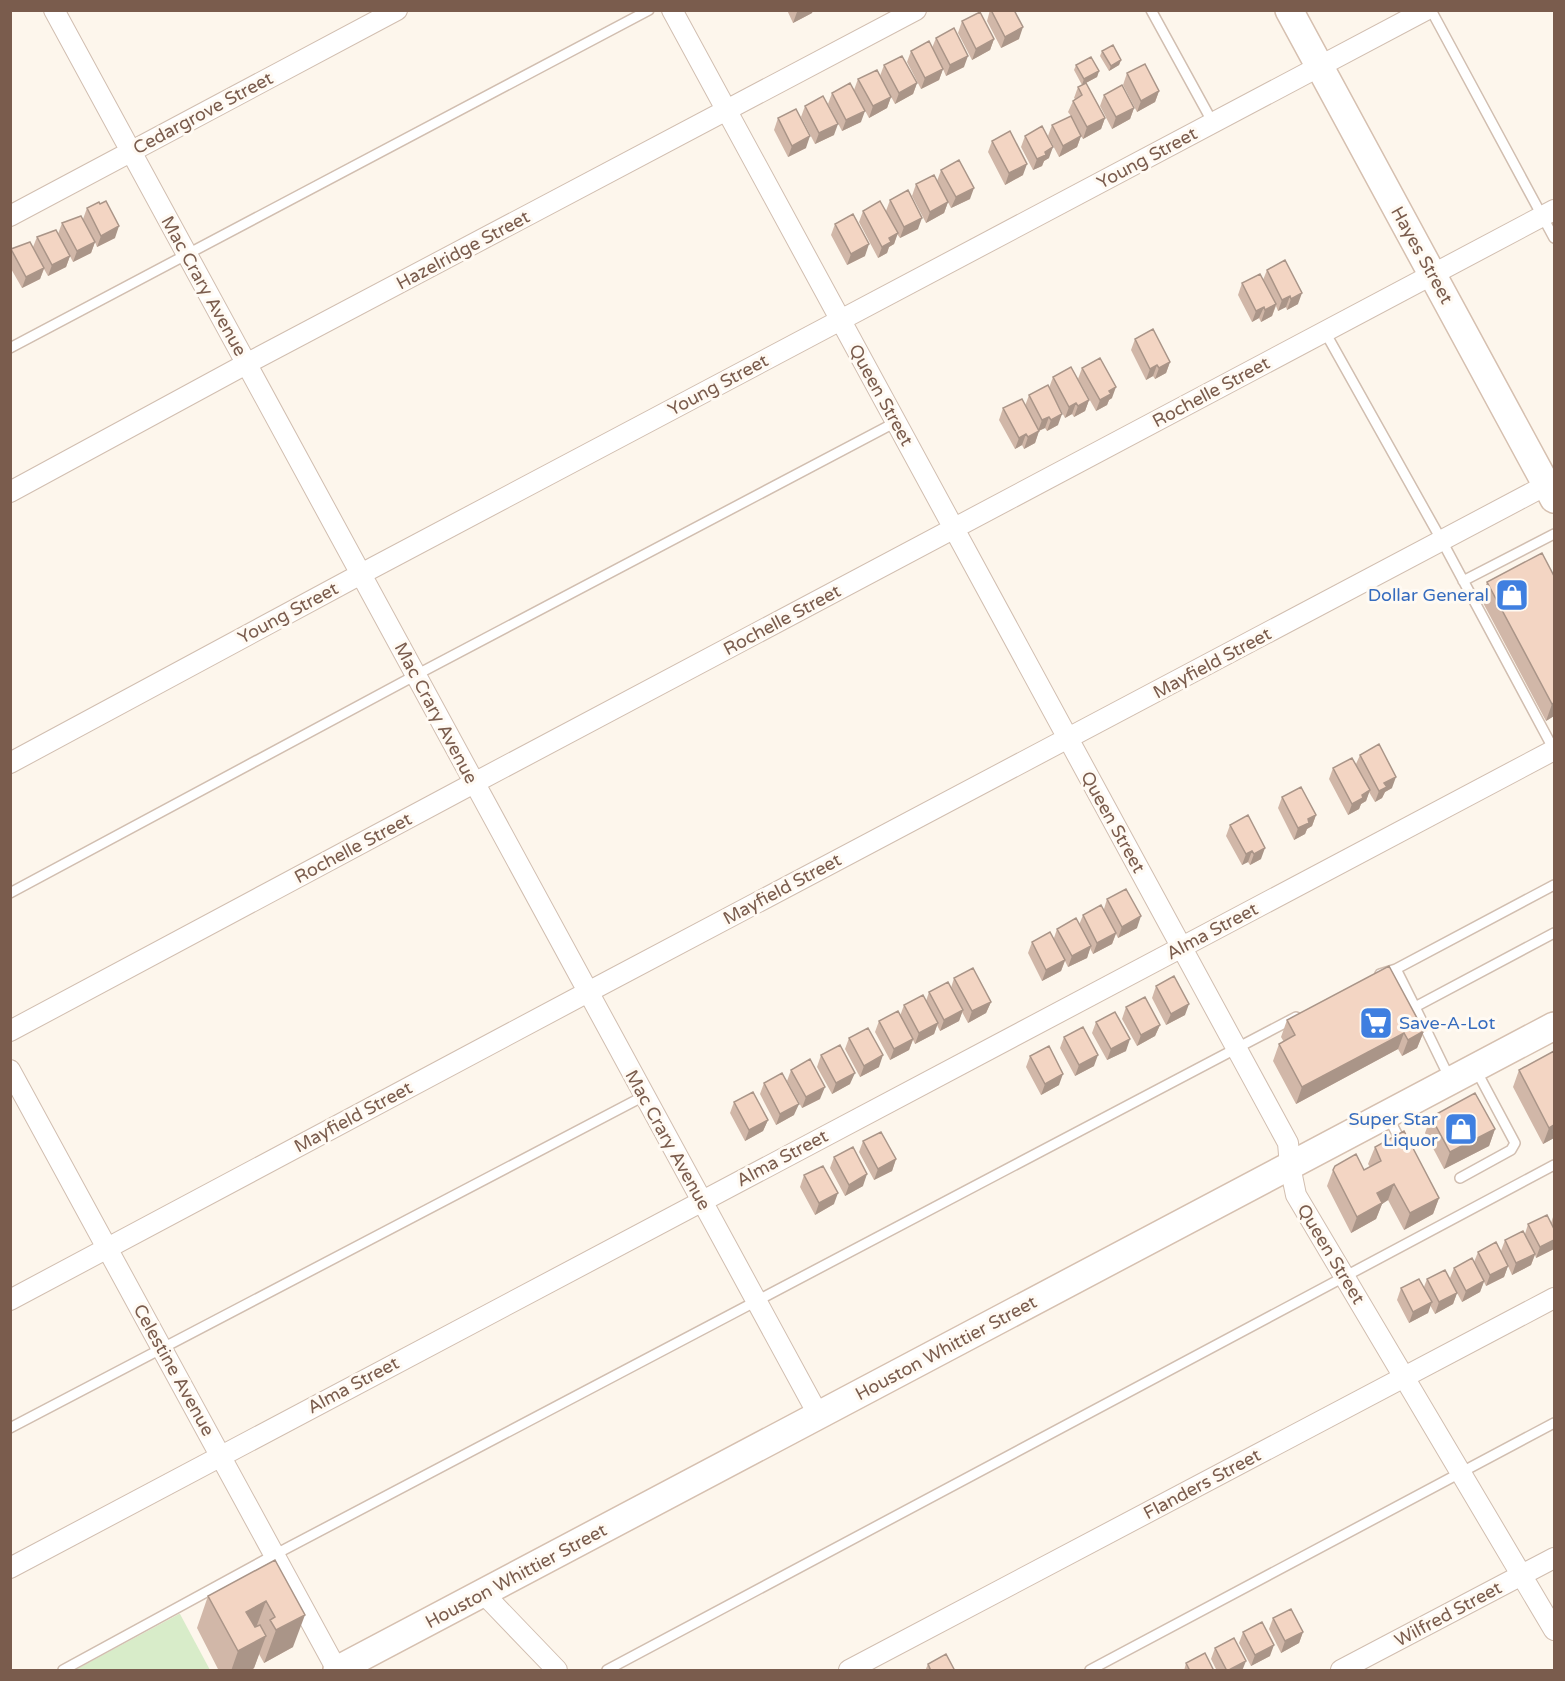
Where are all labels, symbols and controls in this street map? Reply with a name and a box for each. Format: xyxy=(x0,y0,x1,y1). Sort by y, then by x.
street label: Cedargrove Street xyxy=(129,67,277,159)
street label: Young Street xyxy=(1093,122,1201,194)
street label: Hayes Street xyxy=(1386,202,1458,308)
street label: Hazelridge Street xyxy=(393,206,533,294)
street label: Mac Crary Avenue xyxy=(156,212,252,360)
street label: Queen Street xyxy=(844,340,918,450)
street label: Young Street xyxy=(664,349,772,421)
street label: Rochelle Street xyxy=(1149,352,1274,432)
street label: Young Street xyxy=(234,577,342,649)
shop icon: Dollar General xyxy=(1494,577,1530,613)
street label: Rochelle Street xyxy=(720,580,845,660)
place label: Dollar General xyxy=(1368,584,1489,606)
street label: Mayfield Street xyxy=(1149,623,1275,703)
street label: Mac Crary Avenue xyxy=(389,639,483,787)
street label: Queen Street xyxy=(1076,767,1150,877)
street label: Rochelle Street xyxy=(291,808,416,888)
street label: Mayfield Street xyxy=(719,849,845,929)
street label: Alma Street xyxy=(1162,898,1262,964)
supermarket icon: Save-A-Lot xyxy=(1358,1005,1394,1041)
place label: Save-A-Lot xyxy=(1399,1012,1495,1034)
street label: Mac Crary Avenue xyxy=(620,1066,716,1214)
street label: Mayfield Street xyxy=(290,1077,416,1157)
place label: Super Star Liquor xyxy=(1348,1108,1438,1151)
shop icon: Super Star Liquor xyxy=(1443,1111,1479,1147)
street label: Alma Street xyxy=(732,1125,832,1191)
street label: Queen Street xyxy=(1292,1200,1370,1308)
street label: Houston Whittier Street xyxy=(852,1291,1041,1405)
street label: Celestine Avenue xyxy=(129,1300,219,1440)
street label: Alma Street xyxy=(303,1352,403,1418)
street label: Flanders Street xyxy=(1140,1444,1264,1524)
street label: Houston Whittier Street xyxy=(422,1519,611,1633)
street label: Wilfred Street xyxy=(1391,1576,1505,1651)

